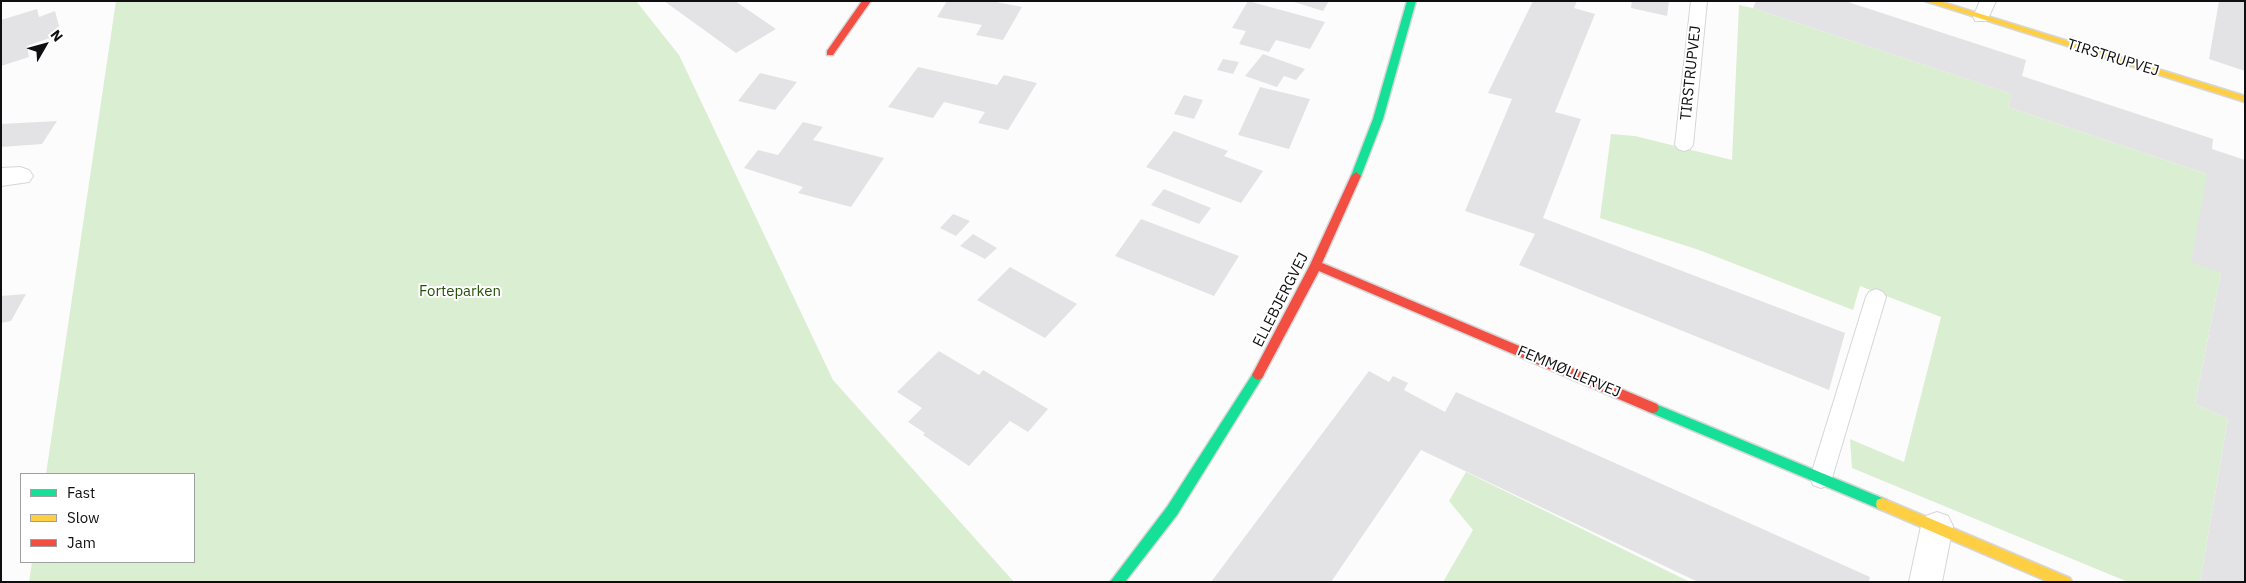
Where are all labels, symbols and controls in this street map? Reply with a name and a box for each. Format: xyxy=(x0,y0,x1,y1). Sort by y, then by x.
north arrow xyxy=(20,20,70,70)
street label: TIRSTRUPVEJ xyxy=(1677,25,1705,121)
text: N xyxy=(47,26,67,45)
street label: TIRSTRUPVEJ xyxy=(2065,35,2161,81)
street label: ELLEBJERGVEJ xyxy=(1249,250,1313,350)
park label: Forteparken xyxy=(419,283,501,301)
street label: FEMMØLLERVEJ xyxy=(1515,342,1623,402)
legend xyxy=(20,473,195,563)
text: Fast xyxy=(67,483,95,502)
text: Slow xyxy=(67,508,100,527)
text: Jam xyxy=(67,533,96,552)

